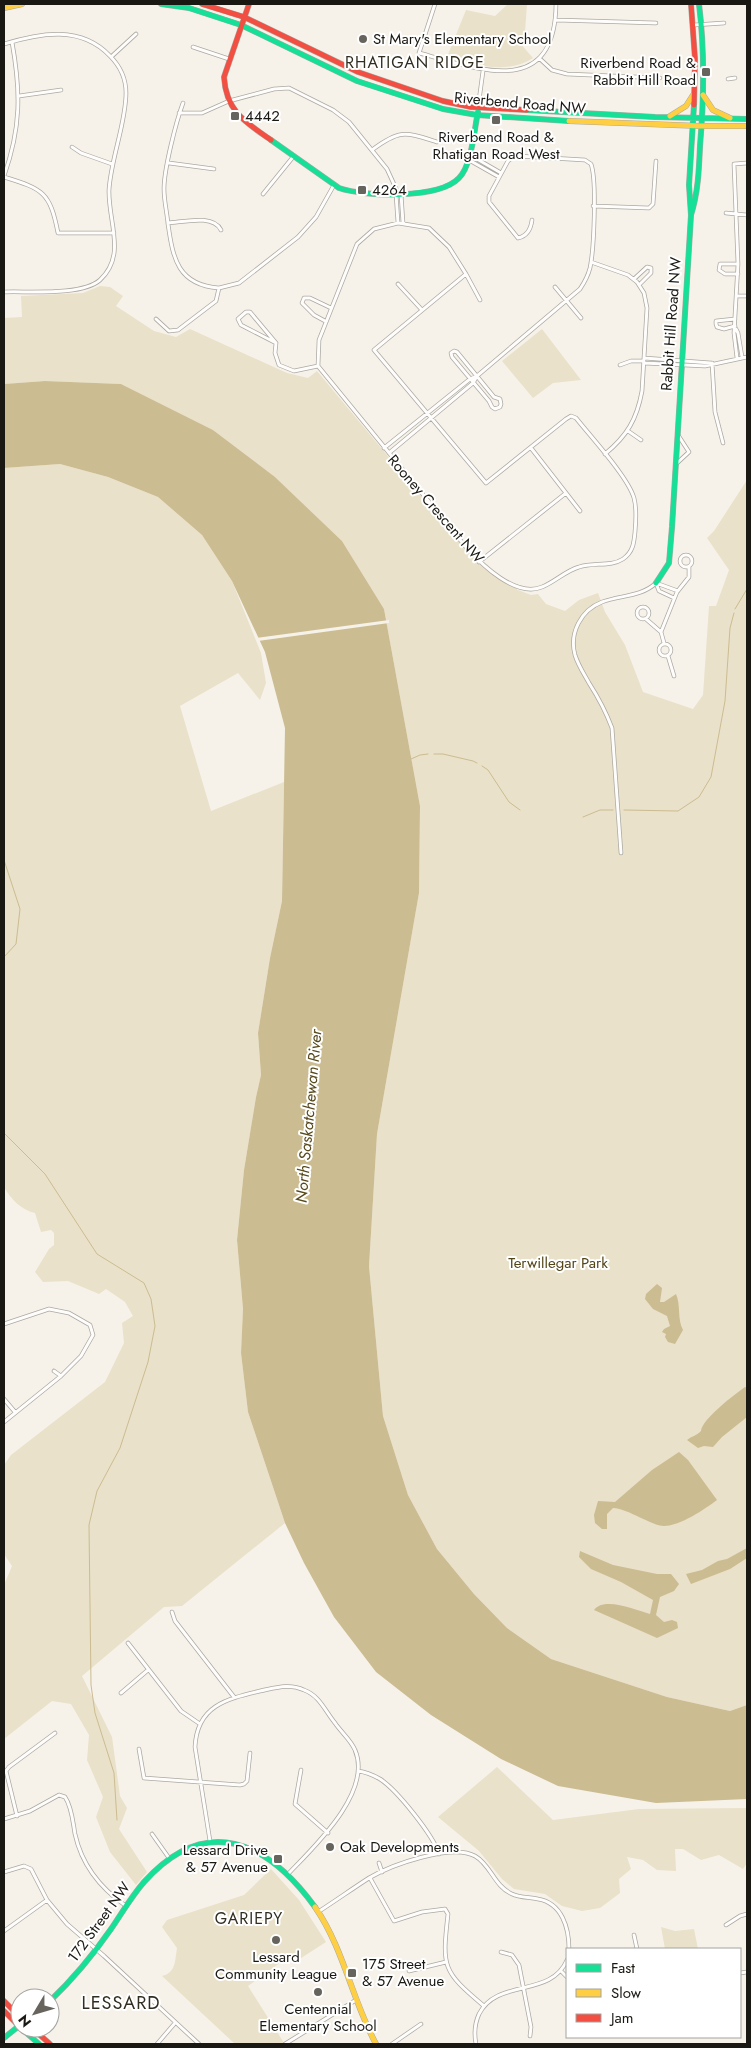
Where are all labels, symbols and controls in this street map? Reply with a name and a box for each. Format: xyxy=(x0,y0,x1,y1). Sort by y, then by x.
place label: St Mary's Elementary School xyxy=(373,28,552,50)
marker: St Mary's Elementary School xyxy=(357,33,369,45)
district label: RHATIGAN RIDGE xyxy=(345,51,485,74)
place label: Riverbend Road & Rabbit Hill Road xyxy=(580,52,696,91)
marker: Riverbend Road & Rabbit Hill Road xyxy=(700,66,712,78)
street label: Riverbend Road NW xyxy=(453,86,587,120)
place label: 4442 xyxy=(245,105,280,127)
marker: 4442 xyxy=(229,110,241,122)
marker: Riverbend Road & Rhatigan Road West xyxy=(490,114,502,126)
place label: Riverbend Road & Rhatigan Road West xyxy=(432,126,560,165)
place label: 4264 xyxy=(372,179,407,201)
marker: 4264 xyxy=(356,184,368,196)
street label: Rabbit Hill Road NW xyxy=(655,256,687,392)
street label: Rooney Crescent NW xyxy=(383,450,490,568)
water label: North Saskatchewan River xyxy=(289,1027,328,1204)
park label: Terwillegar Park xyxy=(508,1252,608,1274)
place label: Oak Developments xyxy=(340,1836,459,1858)
place label: Lessard Drive & 57 Avenue xyxy=(183,1839,268,1878)
marker: Oak Developments xyxy=(324,1841,336,1853)
marker: Lessard Drive & 57 Avenue xyxy=(272,1853,284,1865)
street label: 172 Street NW xyxy=(62,1877,136,1967)
district label: GARIEPY xyxy=(215,1907,283,1930)
marker: Lessard Community League xyxy=(270,1934,282,1946)
place label: Lessard Community League xyxy=(215,1946,337,1985)
legend xyxy=(566,1948,741,2038)
place label: 175 Street & 57 Avenue xyxy=(362,1953,444,1992)
text: Fast xyxy=(611,1957,635,1979)
marker: 175 Street & 57 Avenue xyxy=(346,1967,358,1979)
text: Slow xyxy=(611,1982,642,2004)
marker: Centennial Elementary School xyxy=(312,1986,324,1998)
north arrow xyxy=(10,1988,60,2038)
district label: LESSARD xyxy=(82,1990,160,2016)
place label: Centennial Elementary School xyxy=(259,1998,377,2037)
text: Jam xyxy=(609,2007,634,2029)
text: N xyxy=(13,2010,36,2032)

